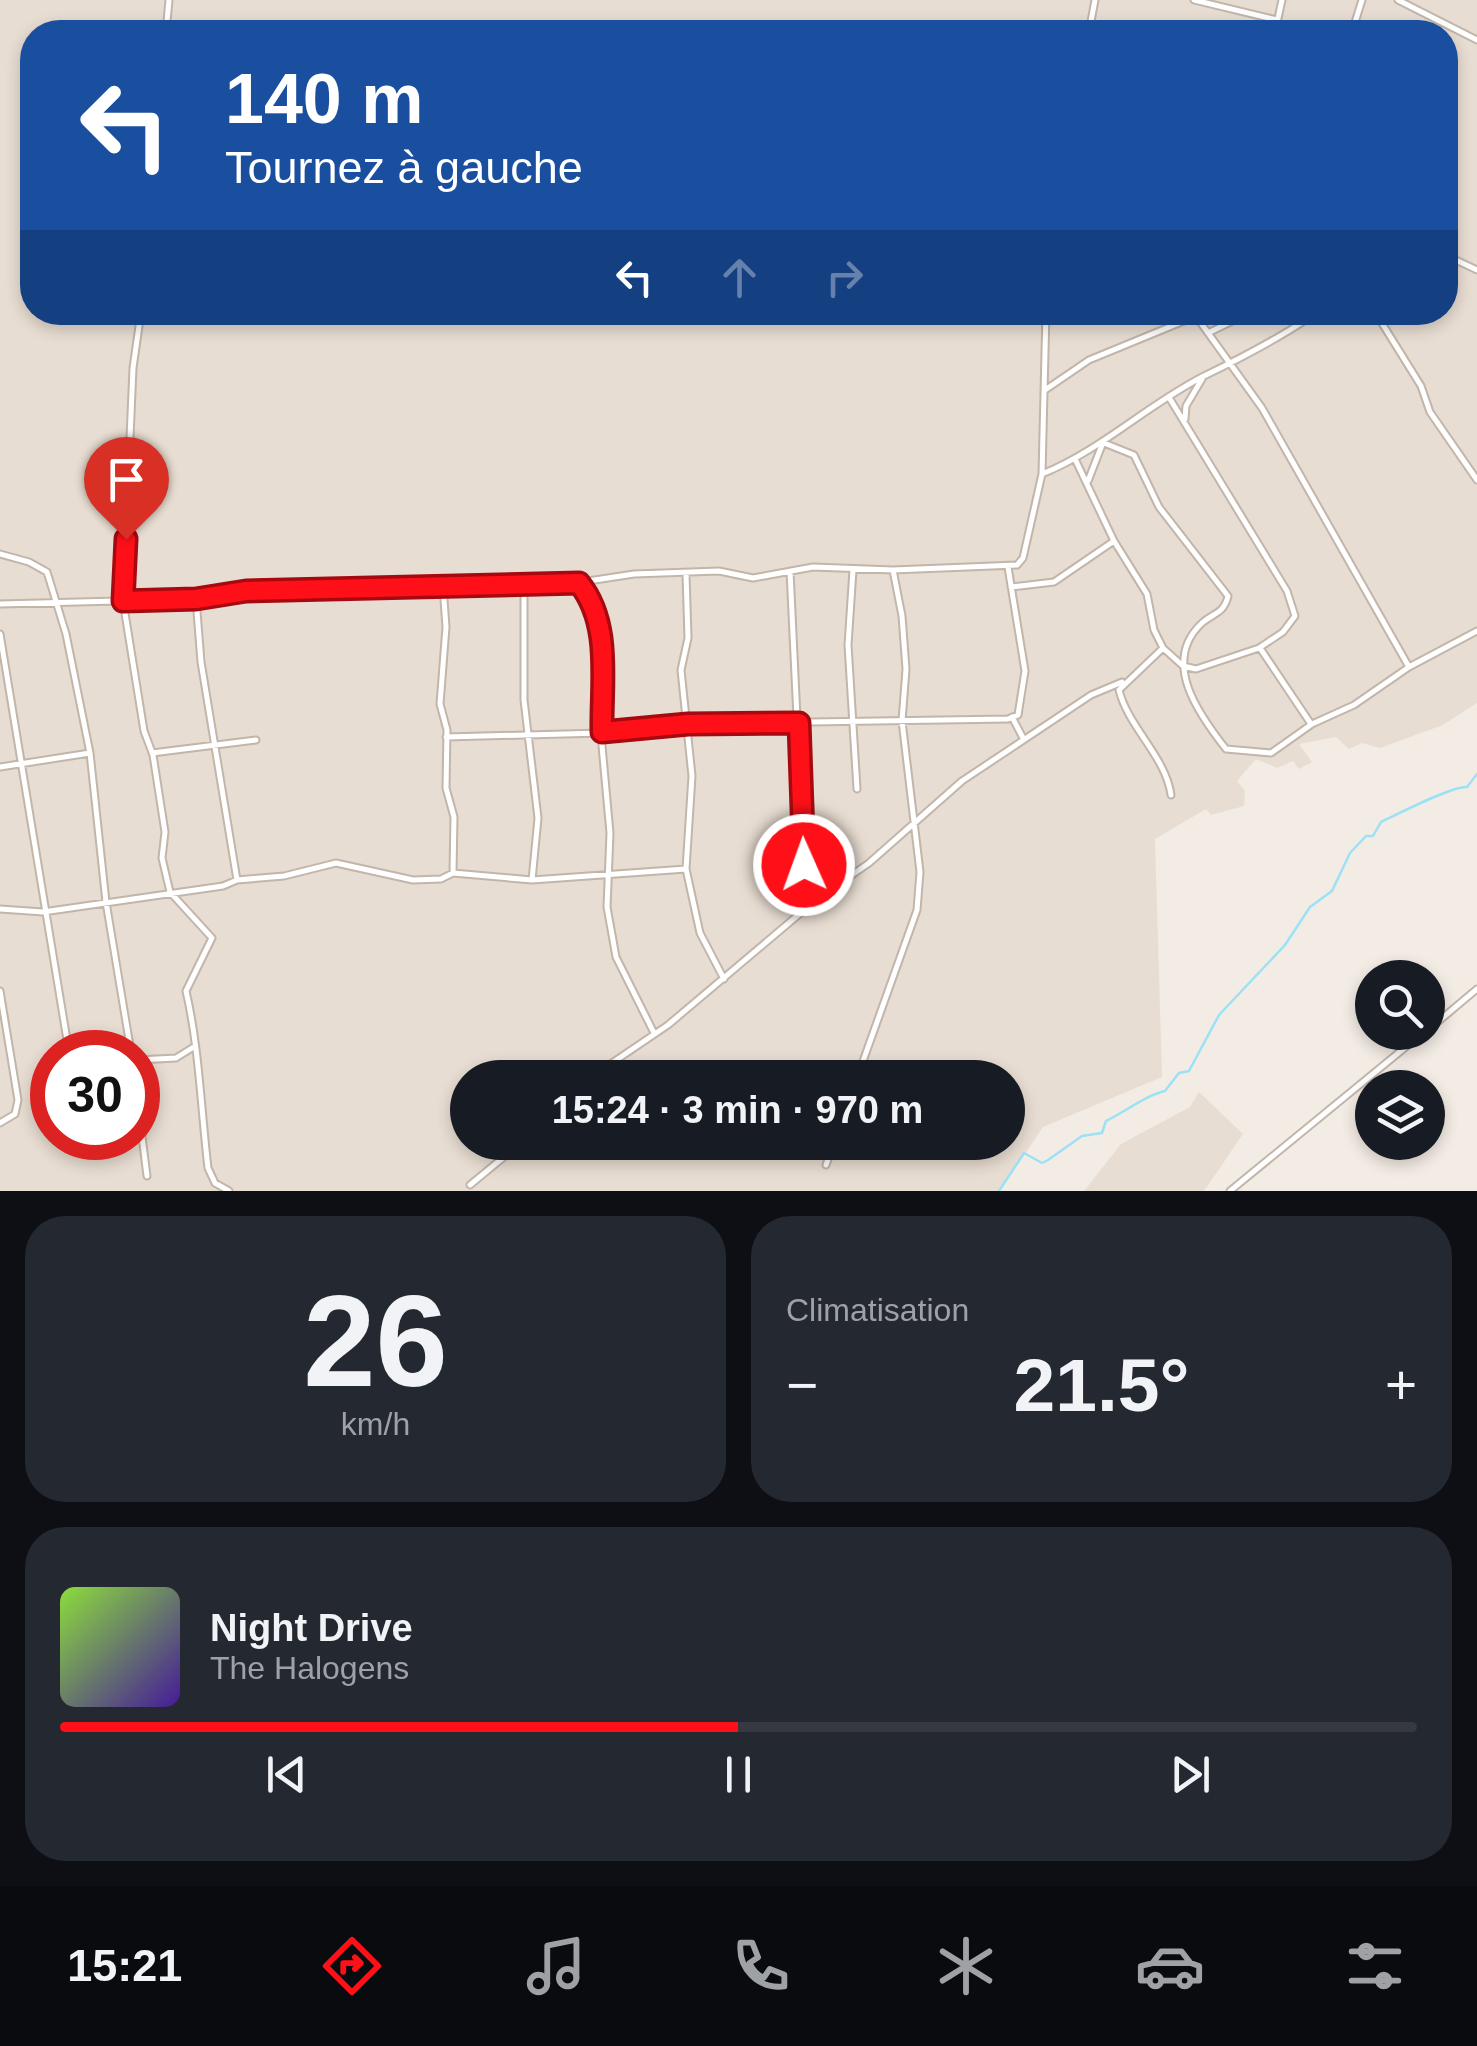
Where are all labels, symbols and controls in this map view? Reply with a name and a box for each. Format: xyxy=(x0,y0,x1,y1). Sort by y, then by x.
icon: left xyxy=(60,60,190,190)
text: 140 m xyxy=(225,60,423,138)
text: Tournez à gauche xyxy=(225,142,583,193)
icon: left xyxy=(607,250,662,305)
icon: ahead xyxy=(712,250,767,305)
icon: right xyxy=(817,250,872,305)
pin xyxy=(84,437,169,540)
icon: arrive xyxy=(99,452,154,507)
position arrow xyxy=(752,813,856,917)
map controls xyxy=(1355,960,1445,1160)
button: search xyxy=(1355,960,1445,1050)
speed limit sign: 30 xyxy=(30,1030,160,1160)
button: layers xyxy=(1355,1070,1445,1160)
text: 15:24 · 3 min · 970 m xyxy=(552,1089,923,1131)
text: 26 xyxy=(303,1268,448,1414)
text: Climatisation xyxy=(786,1292,969,1328)
text: 21.5° xyxy=(1014,1343,1189,1427)
text: − xyxy=(786,1354,818,1416)
text: + xyxy=(1385,1354,1417,1416)
text: km/h xyxy=(341,1406,410,1442)
text: Night Drive xyxy=(210,1607,413,1649)
text: The Halogens xyxy=(210,1650,409,1686)
icon: previous xyxy=(259,1747,314,1802)
icon: pause xyxy=(711,1747,766,1802)
icon: next xyxy=(1163,1747,1218,1802)
icon: directions xyxy=(317,1931,387,2001)
icon: music xyxy=(521,1931,591,2001)
icon: phone xyxy=(726,1931,796,2001)
icon: climate xyxy=(931,1931,1001,2001)
icon: car xyxy=(1135,1931,1205,2001)
icon: filters xyxy=(1340,1931,1410,2001)
text: 15:21 xyxy=(67,1940,182,1991)

